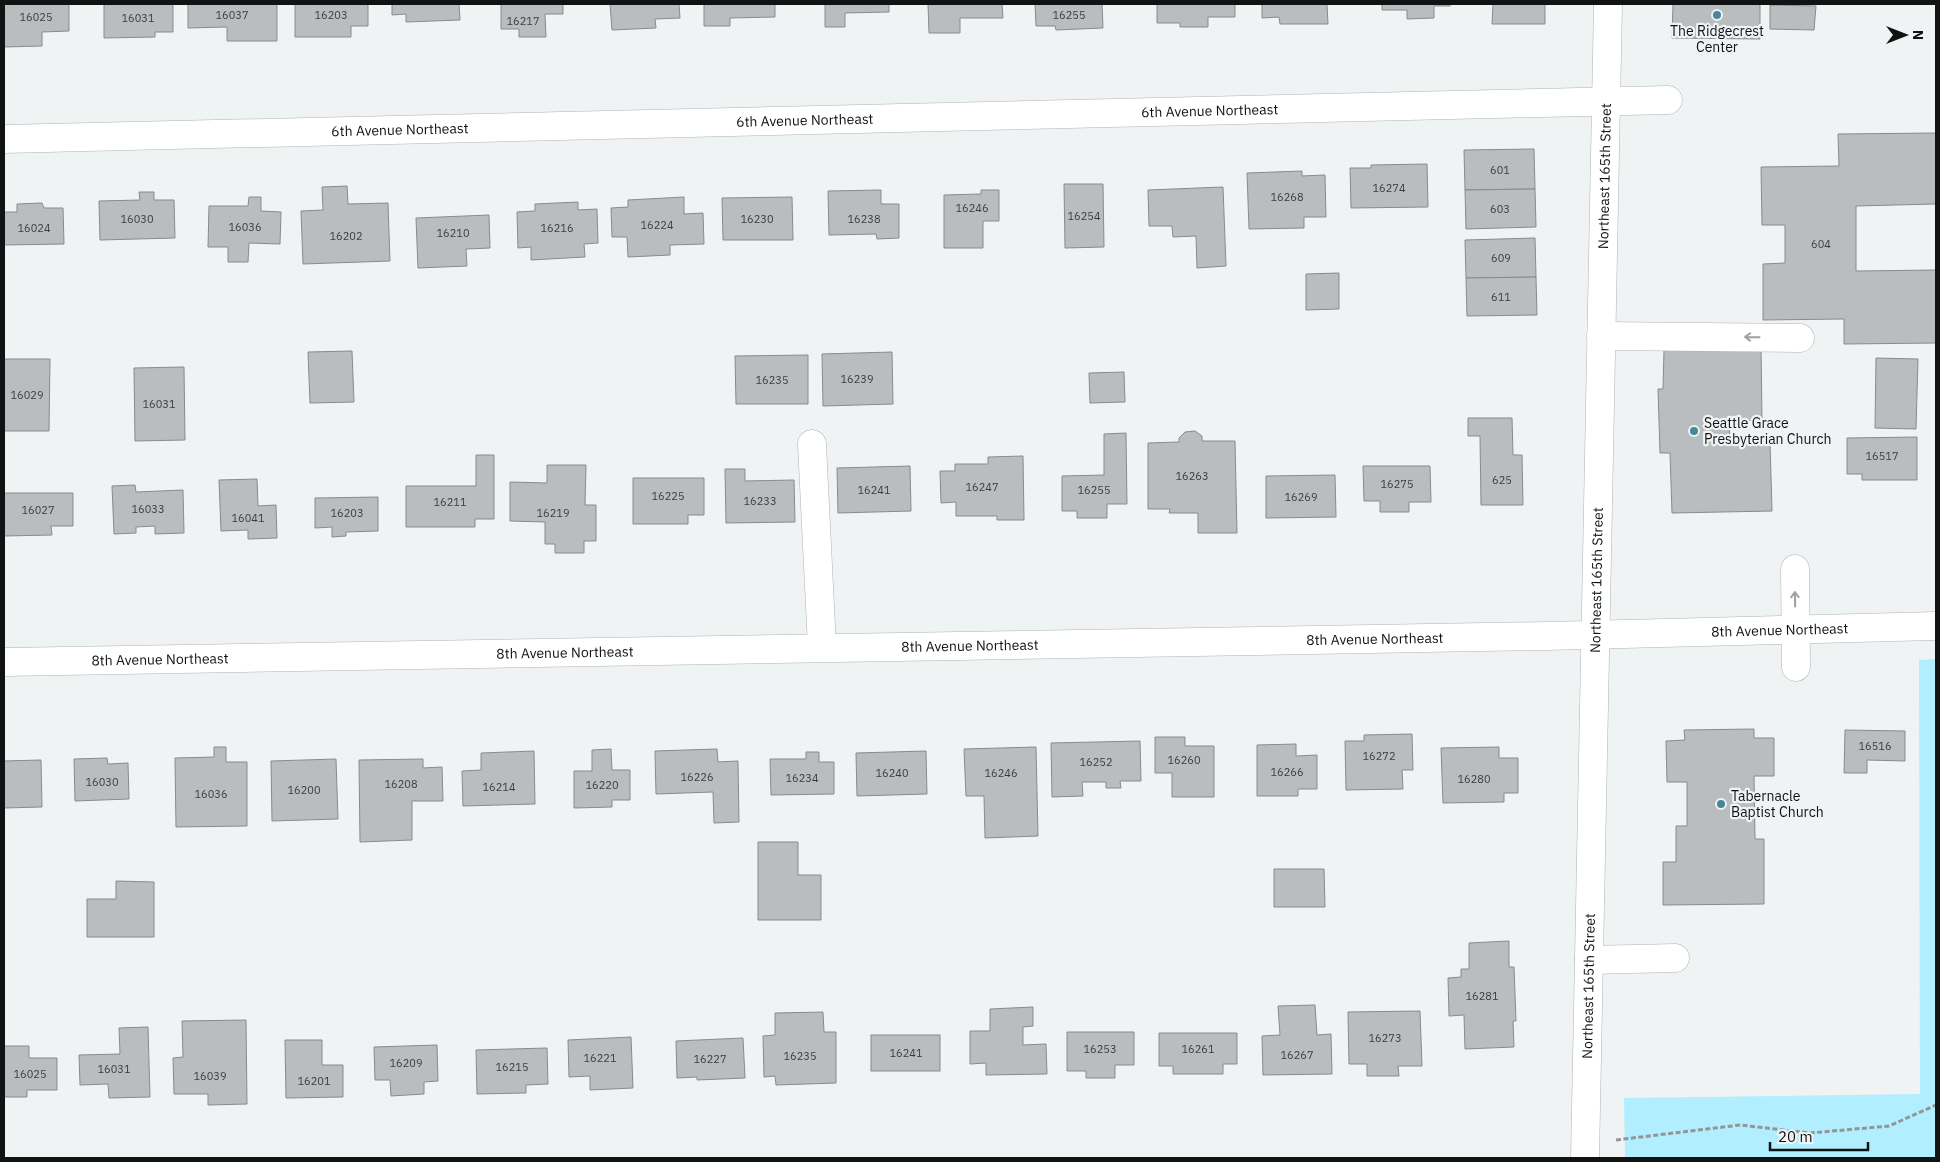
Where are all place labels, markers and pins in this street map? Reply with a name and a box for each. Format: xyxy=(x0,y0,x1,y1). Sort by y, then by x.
marker: The Ridgecrest Center xyxy=(1711,9,1723,21)
place label: The Ridgecrest Center xyxy=(1670,22,1764,56)
place label: Seattle Grace Presbyterian Church xyxy=(1704,414,1832,448)
marker: Seattle Grace Presbyterian Church xyxy=(1688,425,1700,437)
place label: Tabernacle Baptist Church xyxy=(1731,787,1824,821)
marker: Tabernacle Baptist Church xyxy=(1715,798,1727,810)

